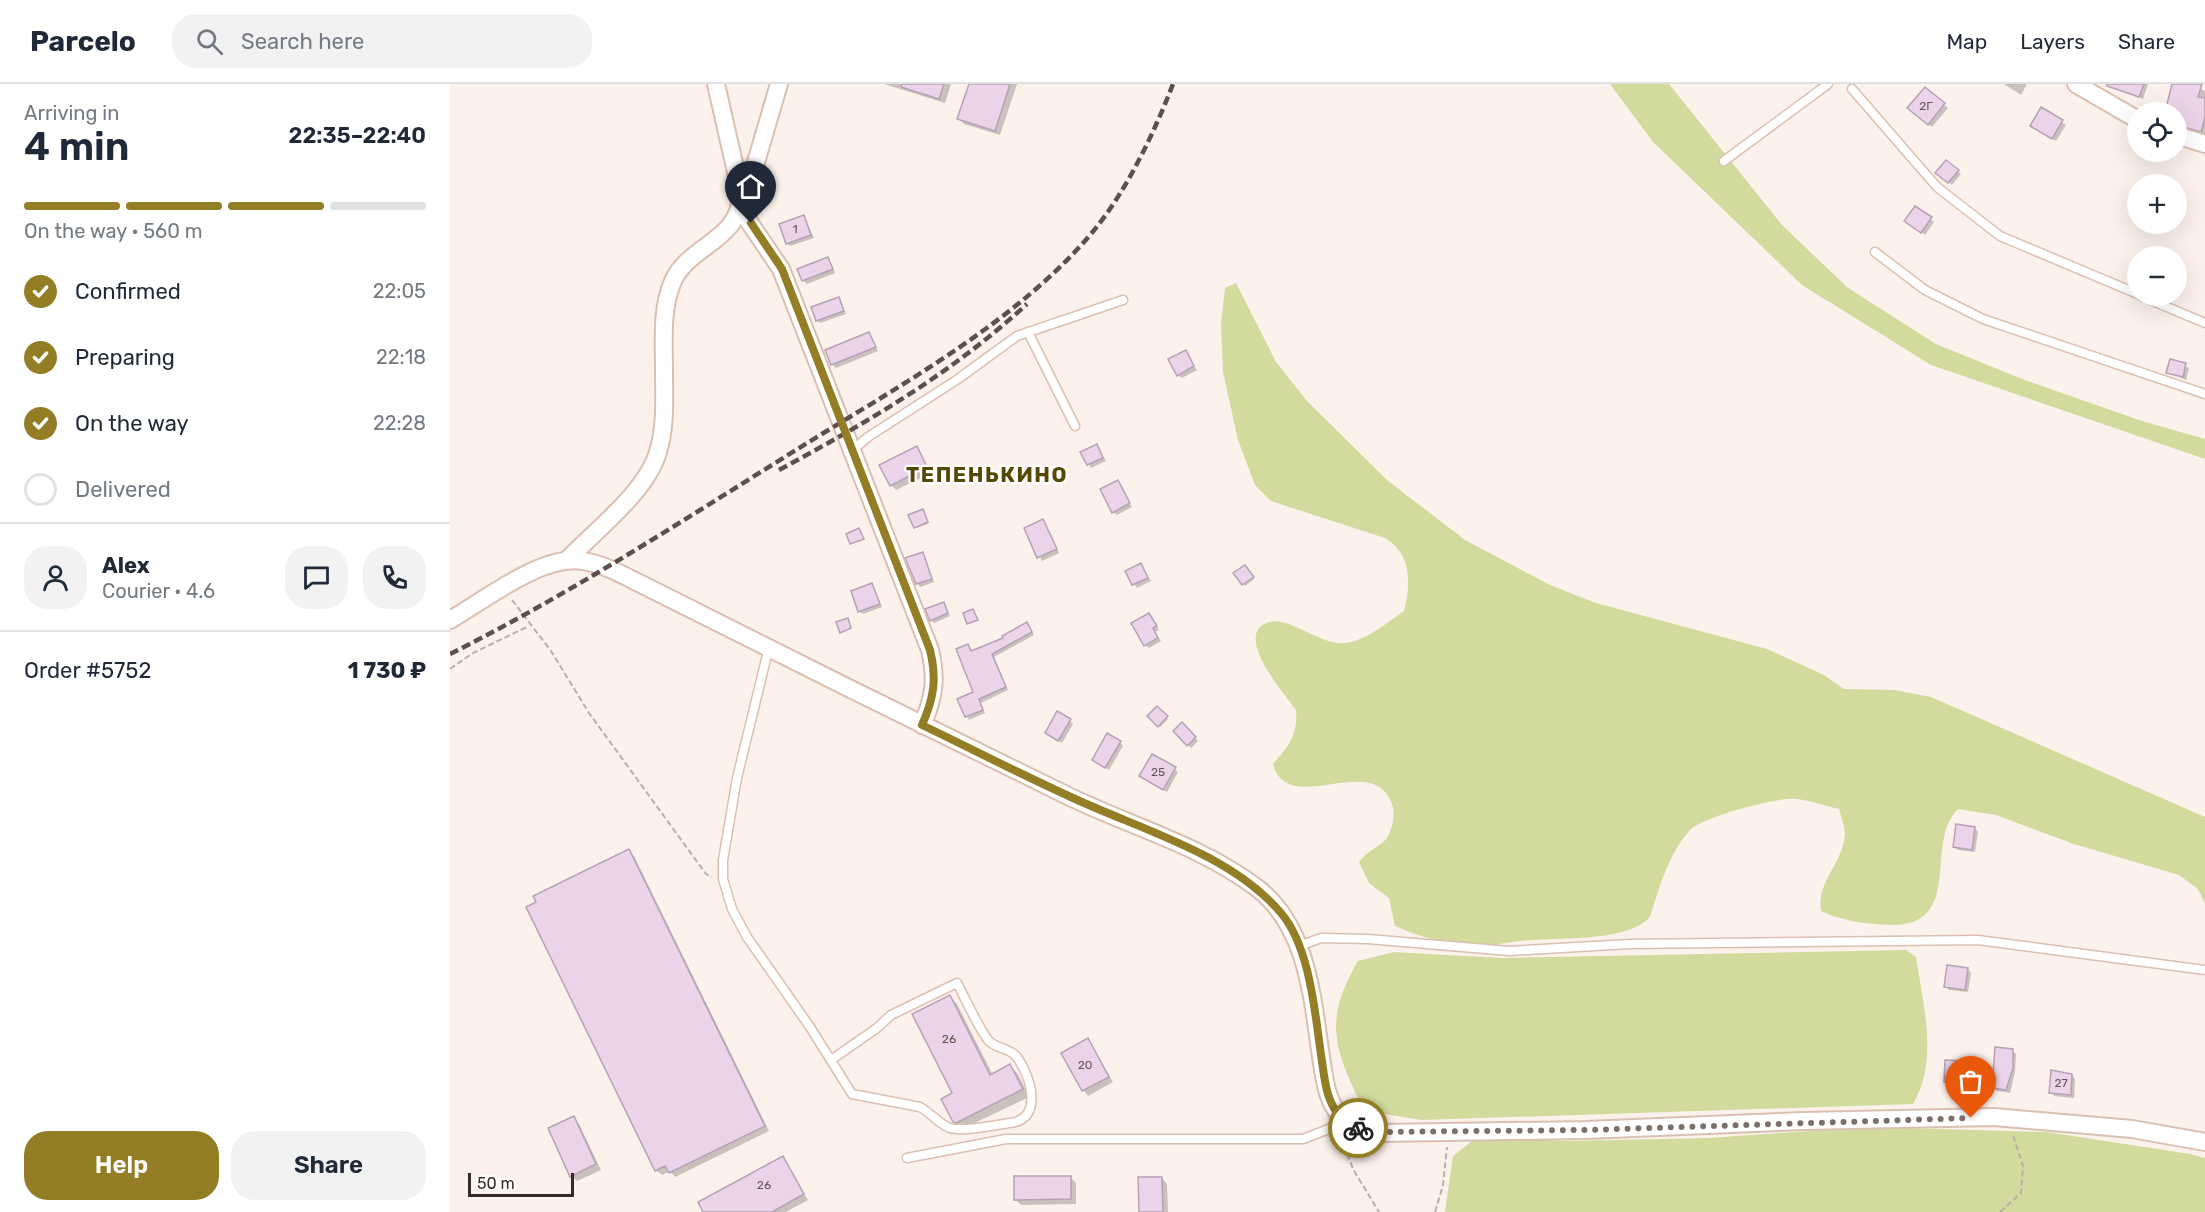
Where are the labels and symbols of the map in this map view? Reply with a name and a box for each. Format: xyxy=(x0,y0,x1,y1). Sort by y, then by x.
house number: 2Г xyxy=(1919,99,1933,113)
pin xyxy=(725,161,776,223)
house number: 1 xyxy=(792,222,798,236)
district label: ТЕПЕНЬКИНО xyxy=(906,462,1068,487)
house number: 25 xyxy=(1151,765,1165,779)
house number: 26 xyxy=(942,1032,956,1046)
pin xyxy=(1945,1056,1996,1118)
house number: 20 xyxy=(1078,1058,1092,1072)
house number: 27 xyxy=(2054,1076,2068,1090)
courier xyxy=(1328,1098,1388,1158)
scale bar xyxy=(468,1170,574,1198)
house number: 26 xyxy=(757,1178,771,1192)

